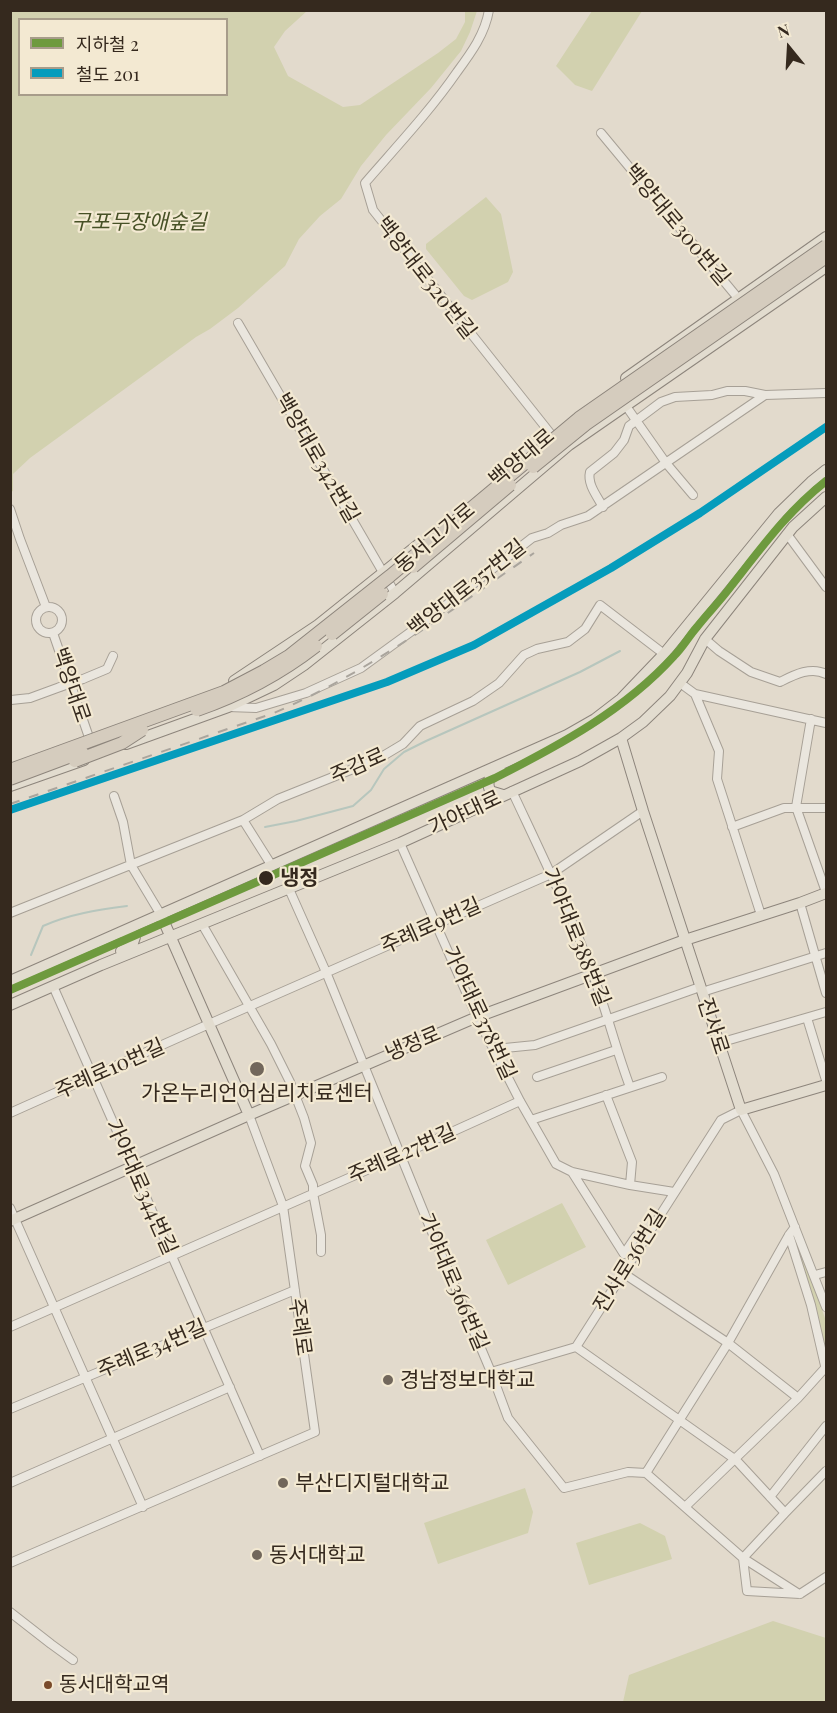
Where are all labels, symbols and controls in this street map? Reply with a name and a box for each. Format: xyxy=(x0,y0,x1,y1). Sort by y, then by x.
legend xyxy=(18,18,228,96)
north arrow xyxy=(759,18,819,78)
text: N xyxy=(775,19,792,42)
text: 지하철 2 xyxy=(76,32,139,56)
text: 철도 201 xyxy=(76,62,140,86)
street label: 백양대로300번길 xyxy=(619,159,735,291)
park label: 구포무장애숲길 xyxy=(71,209,207,235)
street label: 백양대로320번길 xyxy=(370,212,482,344)
street label: 백양대로342번길 xyxy=(270,389,364,527)
street label: 백양대로 xyxy=(484,424,560,492)
street label: 동서고가로 xyxy=(390,497,480,579)
street label: 백양대로357번길 xyxy=(403,534,531,642)
street label: 백양대로 xyxy=(47,644,95,726)
street label: 주감로 xyxy=(326,743,390,789)
street label: 가야대로 xyxy=(425,785,505,841)
street label: 가야대로388번길 xyxy=(537,864,615,1010)
place label: 냉정 xyxy=(280,865,319,891)
marker: 냉정 xyxy=(257,869,275,887)
street label: 주례로9번길 xyxy=(377,893,485,959)
street label: 가야대로378번길 xyxy=(437,942,521,1084)
street label: 진사로 xyxy=(692,995,734,1057)
street label: 냉정로 xyxy=(381,1021,445,1067)
street label: 주례로10번길 xyxy=(51,1034,169,1104)
marker: 가온누리언어심리치료센터 xyxy=(248,1060,266,1078)
place label: 가온누리언어심리치료센터 xyxy=(141,1080,373,1106)
street label: 가야대로344번길 xyxy=(100,1115,182,1259)
street label: 주례로27번길 xyxy=(344,1119,460,1189)
street label: 진사로36번길 xyxy=(588,1205,672,1317)
street label: 가야대로366번길 xyxy=(413,1209,493,1355)
street label: 주례로 xyxy=(283,1297,317,1357)
street label: 주례로34번길 xyxy=(93,1315,211,1383)
place label: 경남정보대학교 xyxy=(400,1367,535,1393)
marker: 경남정보대학교 xyxy=(381,1373,395,1387)
place label: 부산디지털대학교 xyxy=(295,1470,450,1496)
marker: 부산디지털대학교 xyxy=(276,1476,290,1490)
place label: 동서대학교 xyxy=(269,1542,366,1568)
marker: 동서대학교 xyxy=(250,1548,264,1562)
place label: 동서대학교역 xyxy=(59,1673,169,1697)
marker: 동서대학교역 xyxy=(42,1679,54,1691)

